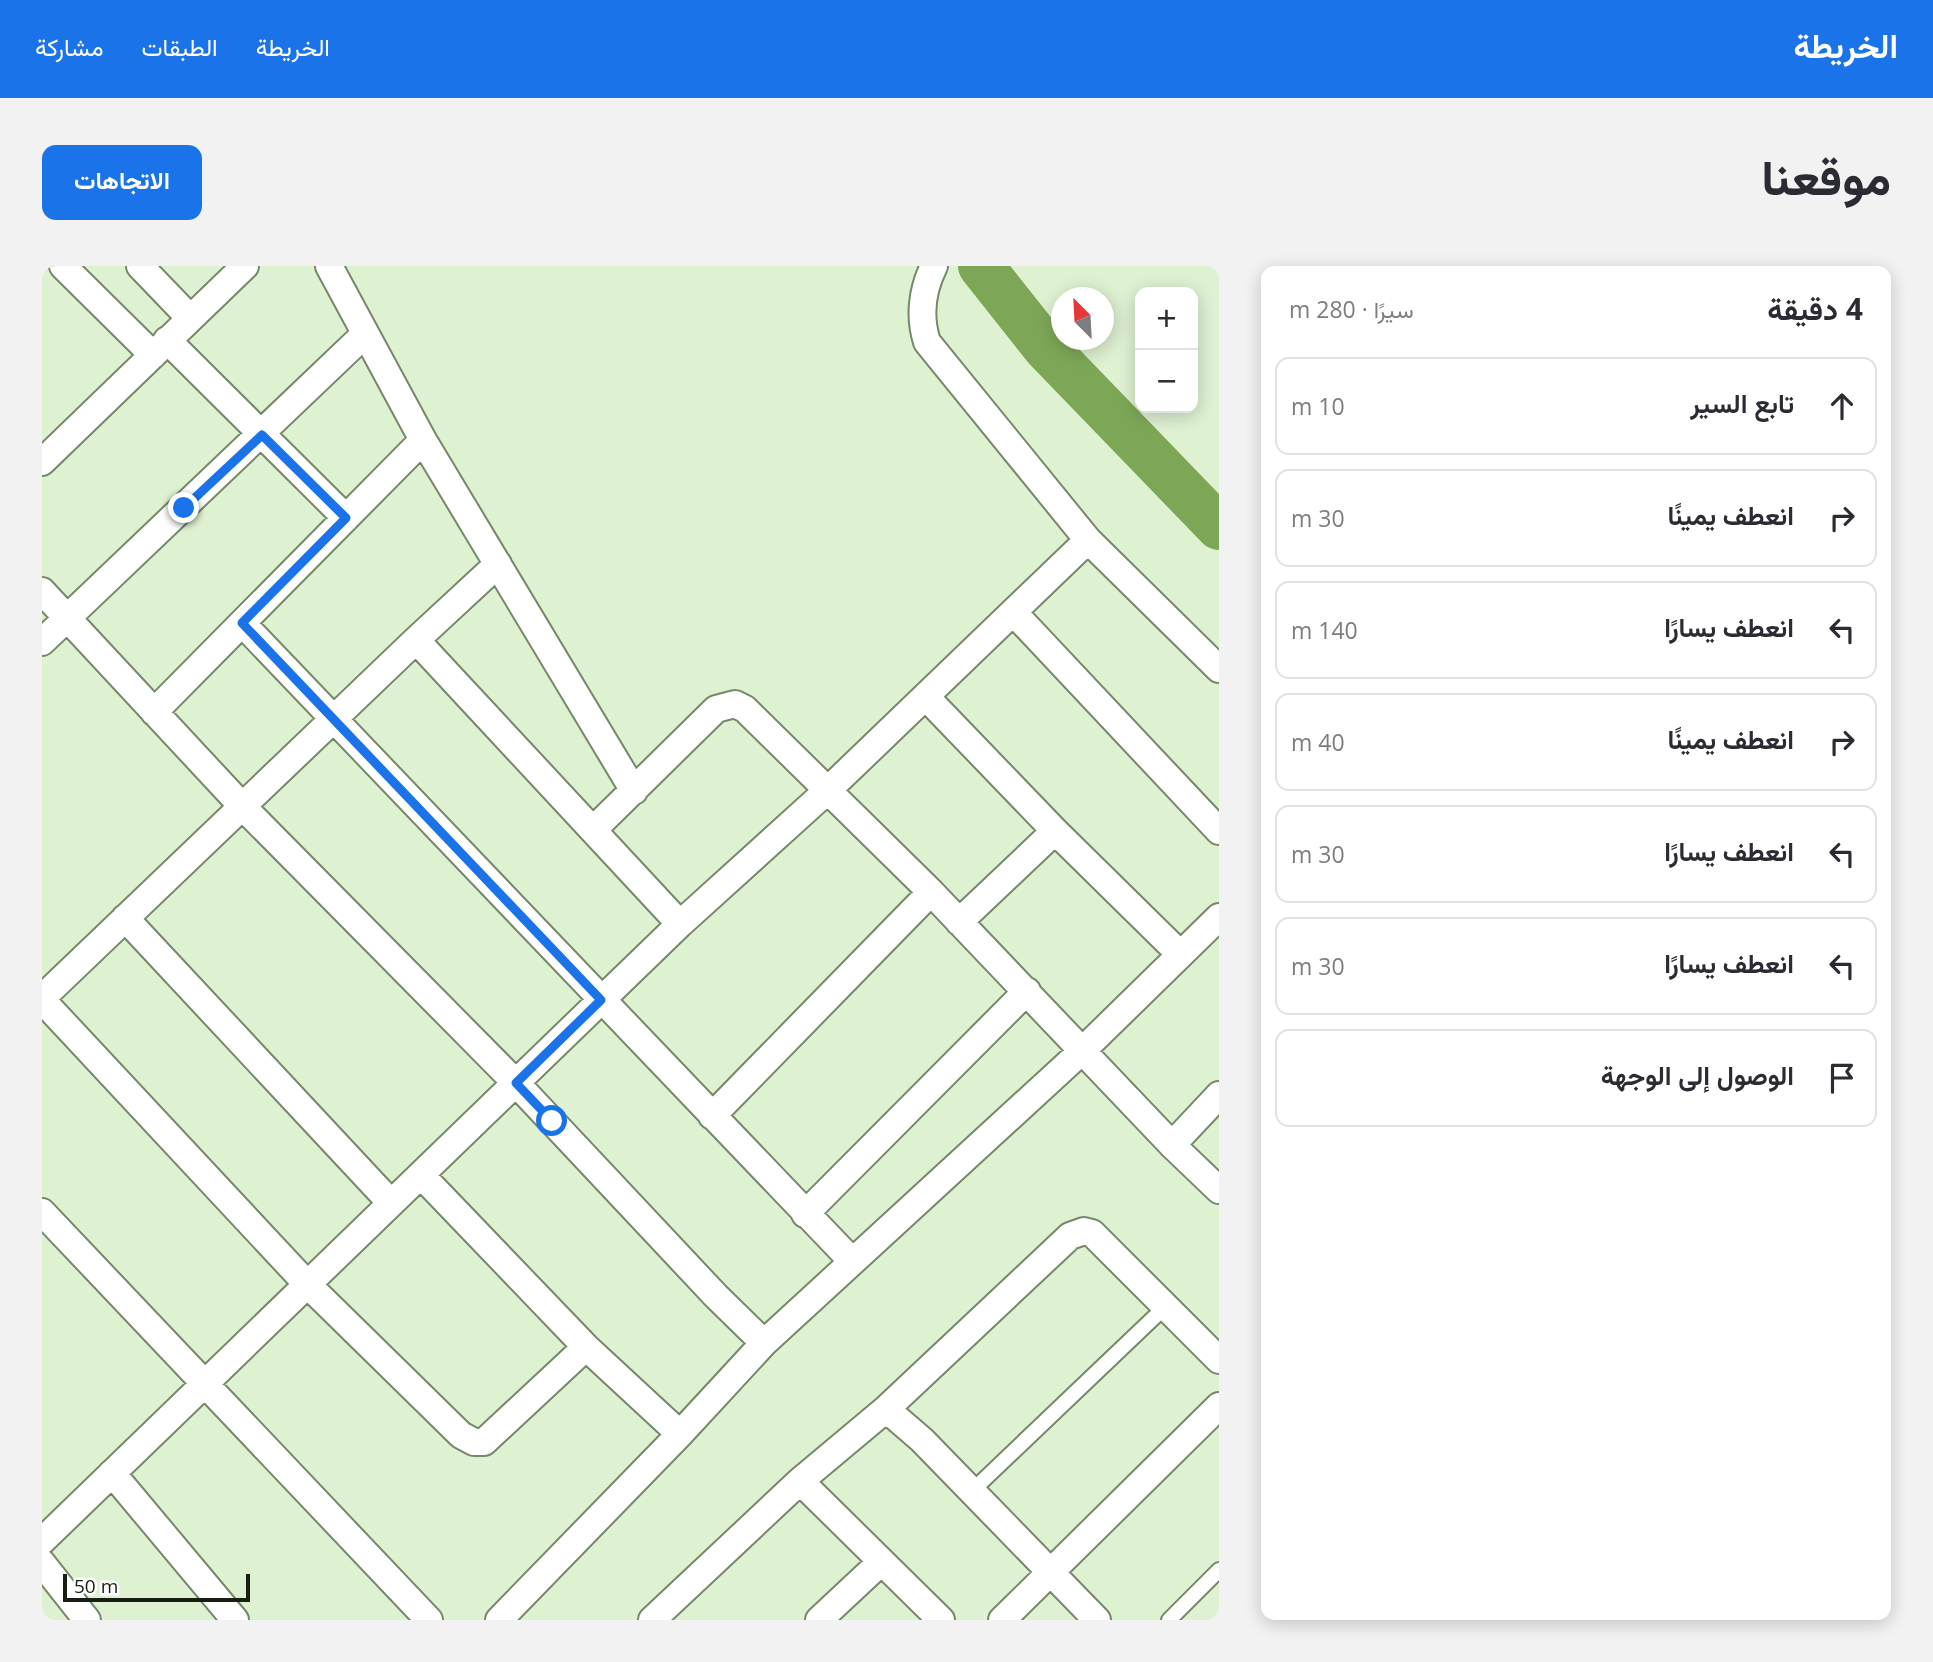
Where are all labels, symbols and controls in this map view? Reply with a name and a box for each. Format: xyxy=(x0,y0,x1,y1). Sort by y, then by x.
text: الخريطة xyxy=(1794,23,1898,68)
text: مشاركة xyxy=(35,30,103,63)
text: الطبقات xyxy=(141,30,218,63)
text: الخريطة xyxy=(256,30,330,63)
text: موقعنا xyxy=(1761,143,1891,209)
button: الاتجاهات xyxy=(42,145,202,220)
north arrow xyxy=(1051,287,1114,350)
map controls xyxy=(1135,287,1198,413)
button: + xyxy=(1135,287,1198,350)
text: 4 دقيقة xyxy=(1767,288,1863,329)
text: سيرًا · 280 m xyxy=(1289,293,1414,325)
button: − xyxy=(1135,350,1198,413)
text: تابع السير xyxy=(1690,385,1794,421)
icon: ahead xyxy=(1823,387,1861,425)
text: 10 m xyxy=(1291,390,1345,422)
route end xyxy=(168,492,199,523)
text: انعطف يمينًا xyxy=(1667,497,1794,533)
icon: right xyxy=(1823,499,1861,537)
text: 30 m xyxy=(1291,502,1345,534)
text: انعطف يسارًا xyxy=(1664,609,1794,645)
icon: left xyxy=(1823,611,1861,649)
text: 140 m xyxy=(1291,614,1358,646)
text: انعطف يمينًا xyxy=(1667,721,1794,757)
icon: right xyxy=(1823,723,1861,761)
text: 40 m xyxy=(1291,726,1345,758)
text: انعطف يسارًا xyxy=(1664,833,1794,869)
icon: left xyxy=(1823,835,1861,873)
text: 30 m xyxy=(1291,838,1345,870)
text: انعطف يسارًا xyxy=(1664,945,1794,981)
icon: left xyxy=(1823,947,1861,985)
text: 30 m xyxy=(1291,950,1345,982)
text: الوصول إلى الوجهة xyxy=(1601,1057,1794,1093)
icon: arrive xyxy=(1823,1059,1861,1097)
route start xyxy=(536,1105,567,1136)
scale bar xyxy=(63,1571,250,1603)
text: 50 m xyxy=(74,1573,118,1599)

